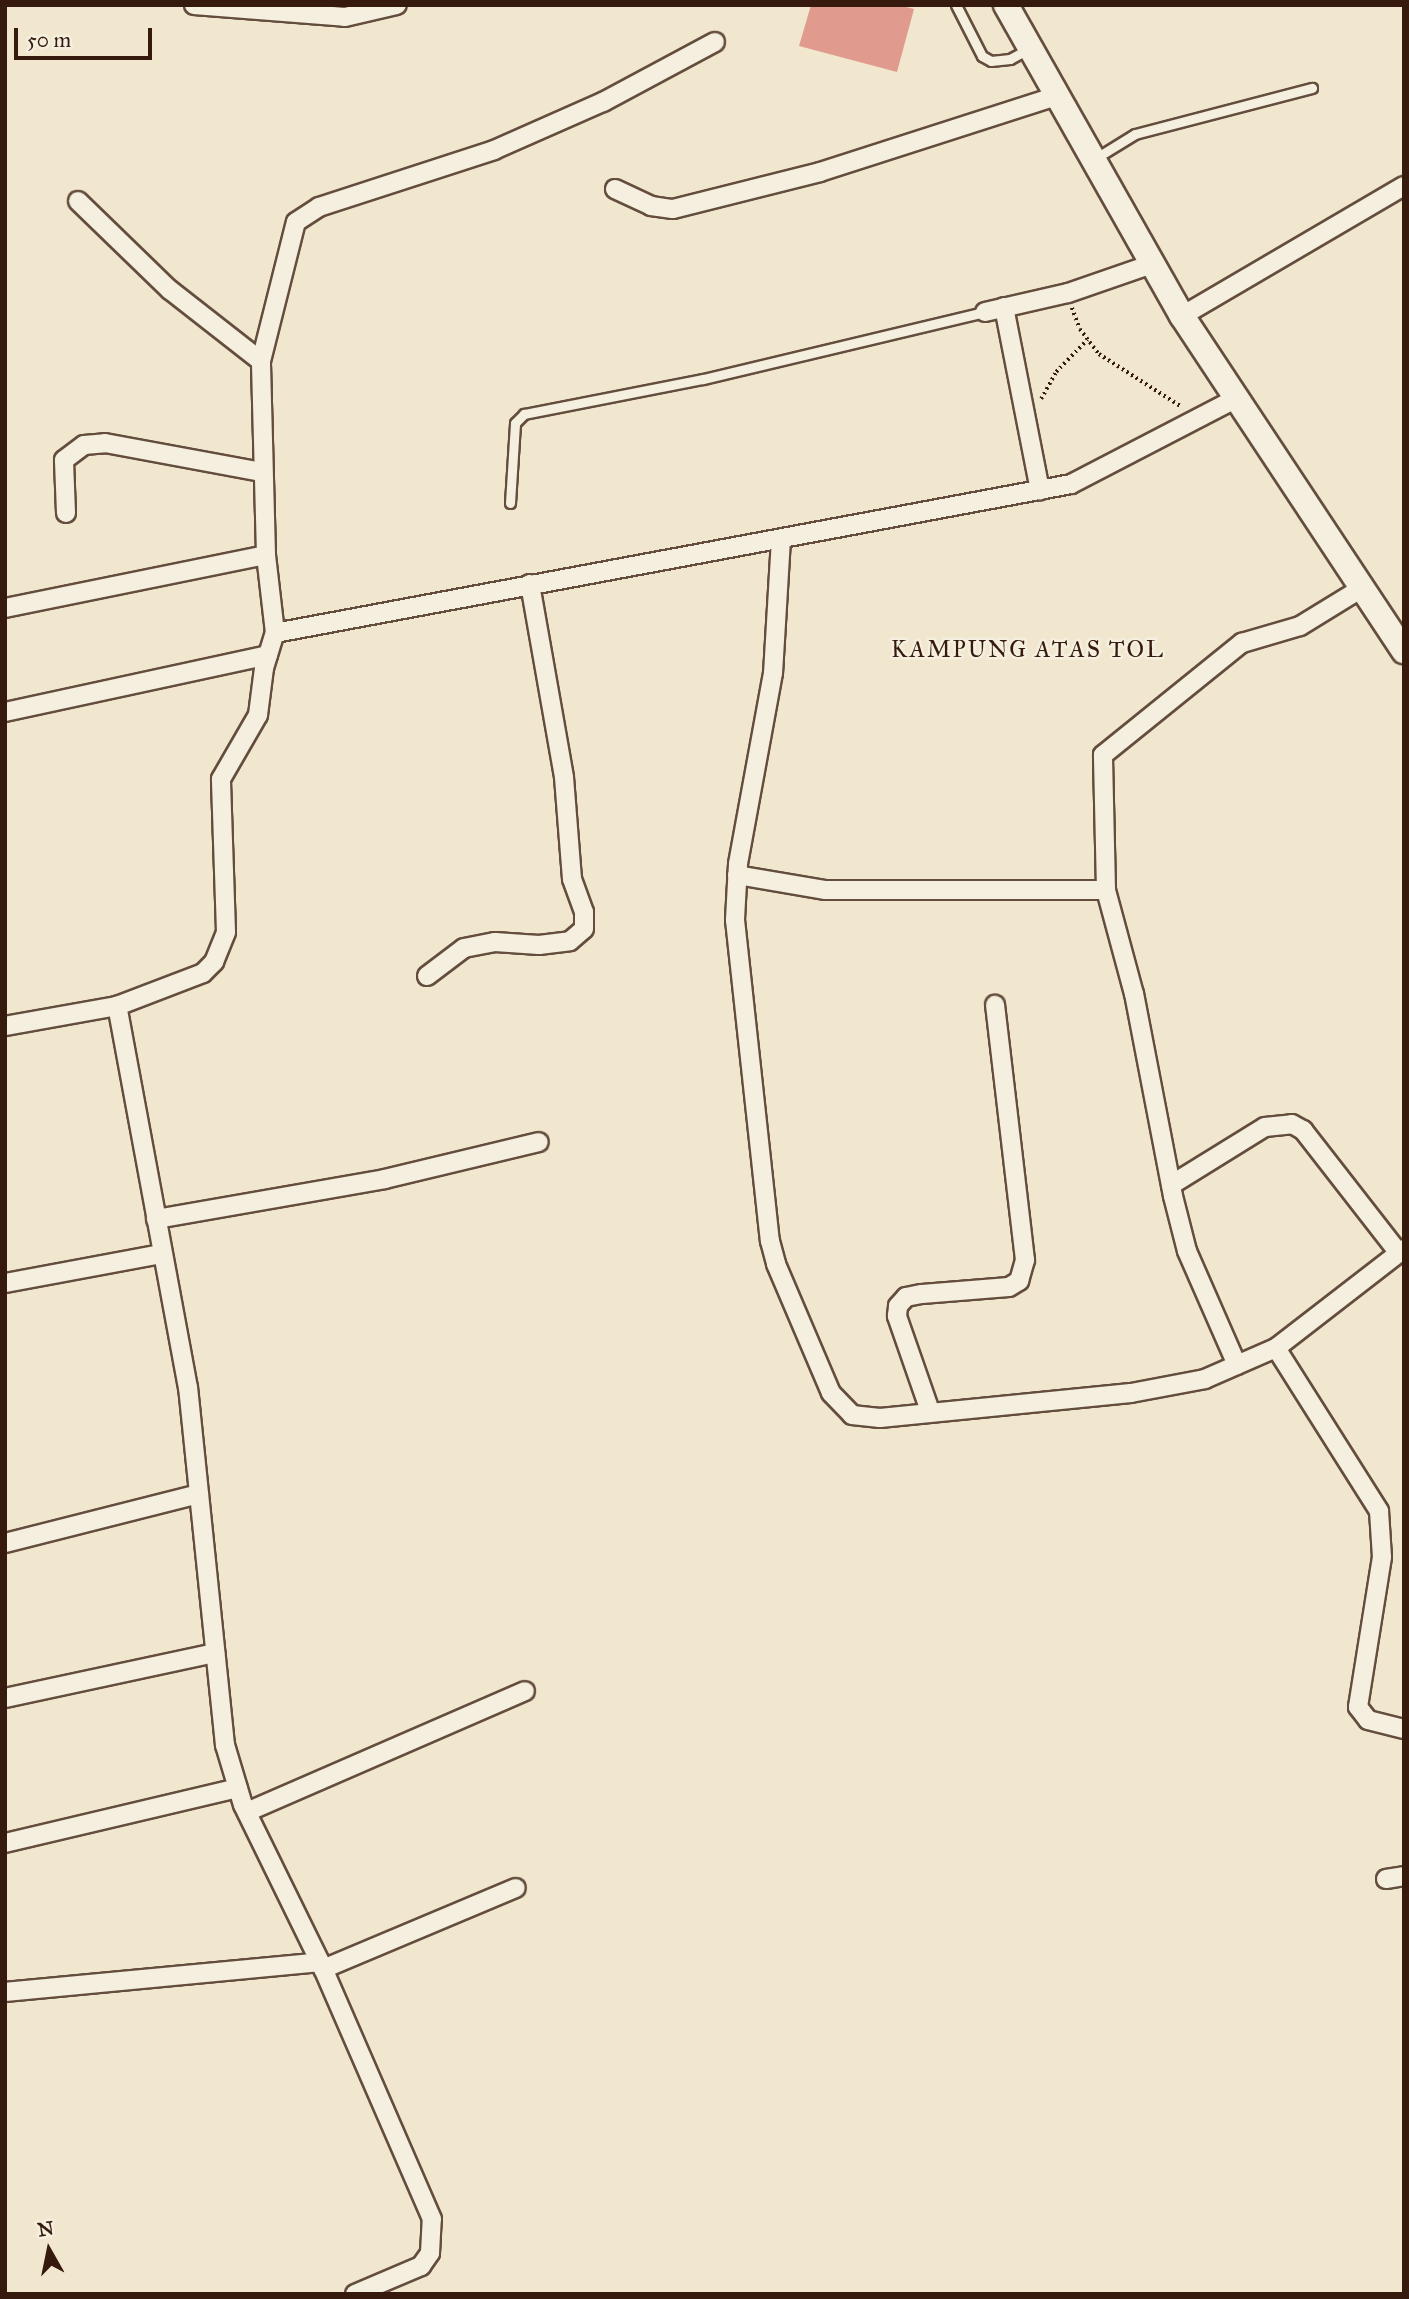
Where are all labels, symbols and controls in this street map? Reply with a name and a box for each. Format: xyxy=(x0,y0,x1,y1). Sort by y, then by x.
scale bar xyxy=(18,14,156,58)
text: 50 m xyxy=(27,27,71,53)
district label: KAMPUNG ATAS TOL xyxy=(893,635,1163,663)
north arrow xyxy=(14,2215,84,2285)
text: N xyxy=(36,2216,55,2241)

